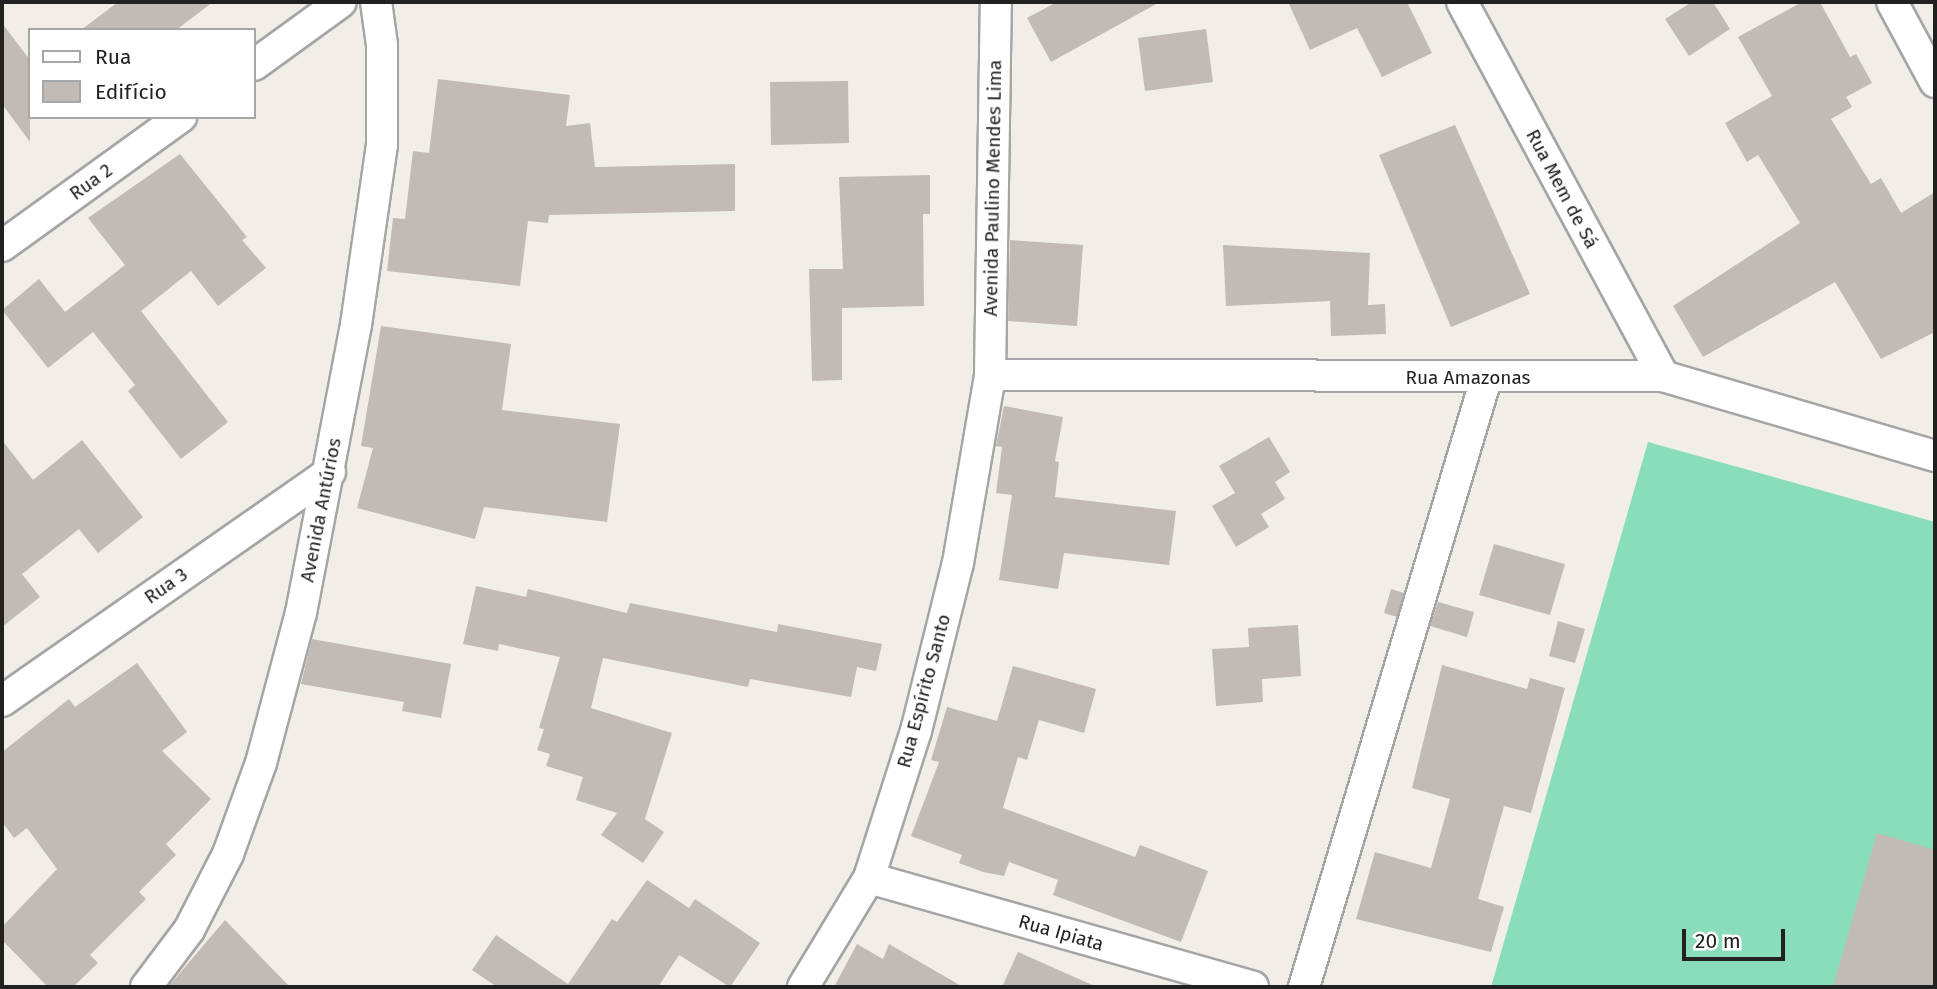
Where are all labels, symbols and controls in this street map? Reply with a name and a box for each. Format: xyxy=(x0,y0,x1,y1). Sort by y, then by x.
legend xyxy=(28,28,256,119)
text: Rua xyxy=(95,44,131,70)
street label: Avenida Paulino Mendes Lima xyxy=(979,59,1007,317)
text: Edifício xyxy=(95,79,167,105)
street label: Rua Mem de Sá xyxy=(1521,125,1603,253)
street label: Rua 2 xyxy=(65,159,117,205)
street label: Rua Amazonas xyxy=(1406,367,1530,389)
street label: Avenida Antúrios xyxy=(296,436,346,584)
street label: Rua 3 xyxy=(140,563,192,609)
street label: Rua Espírito Santo xyxy=(892,612,956,770)
street label: Rua Ipiata xyxy=(1016,910,1106,956)
scale bar xyxy=(1685,916,1788,960)
text: 20 m xyxy=(1695,928,1741,954)

